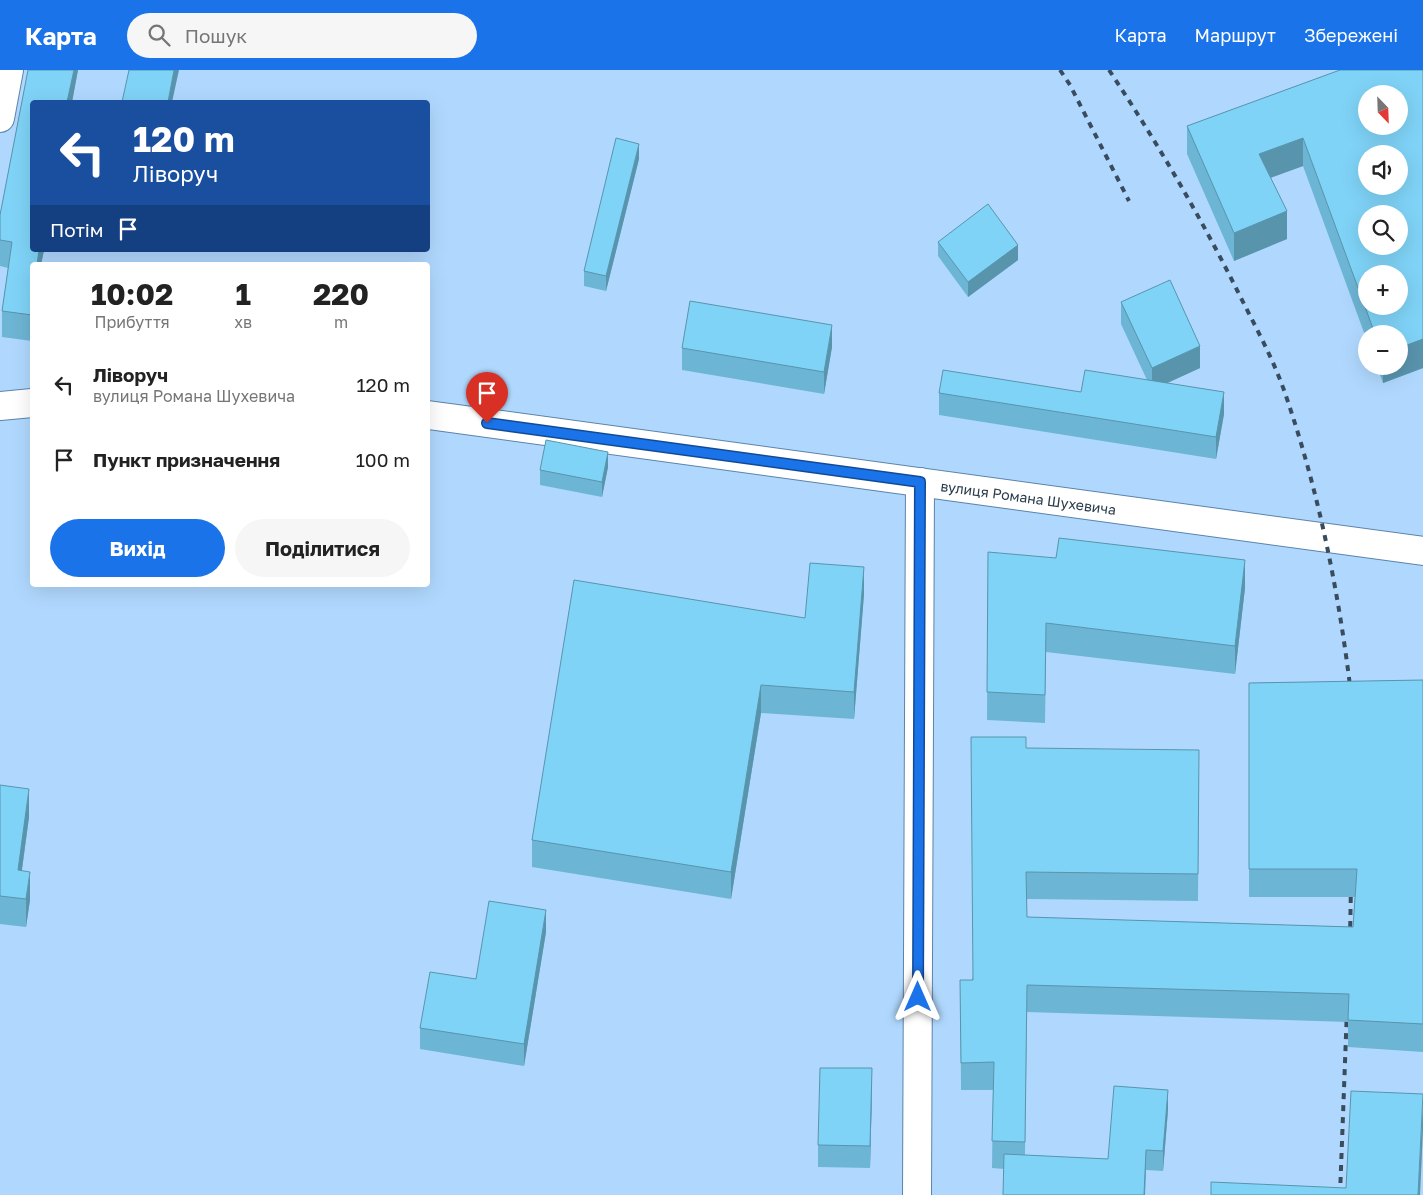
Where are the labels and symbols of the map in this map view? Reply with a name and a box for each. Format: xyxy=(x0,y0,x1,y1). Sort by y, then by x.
north arrow xyxy=(1358,85,1408,135)
pin xyxy=(466,372,508,423)
street label: вулиця Романа Шухевича xyxy=(940,477,1117,517)
position arrow xyxy=(891,970,943,1022)

